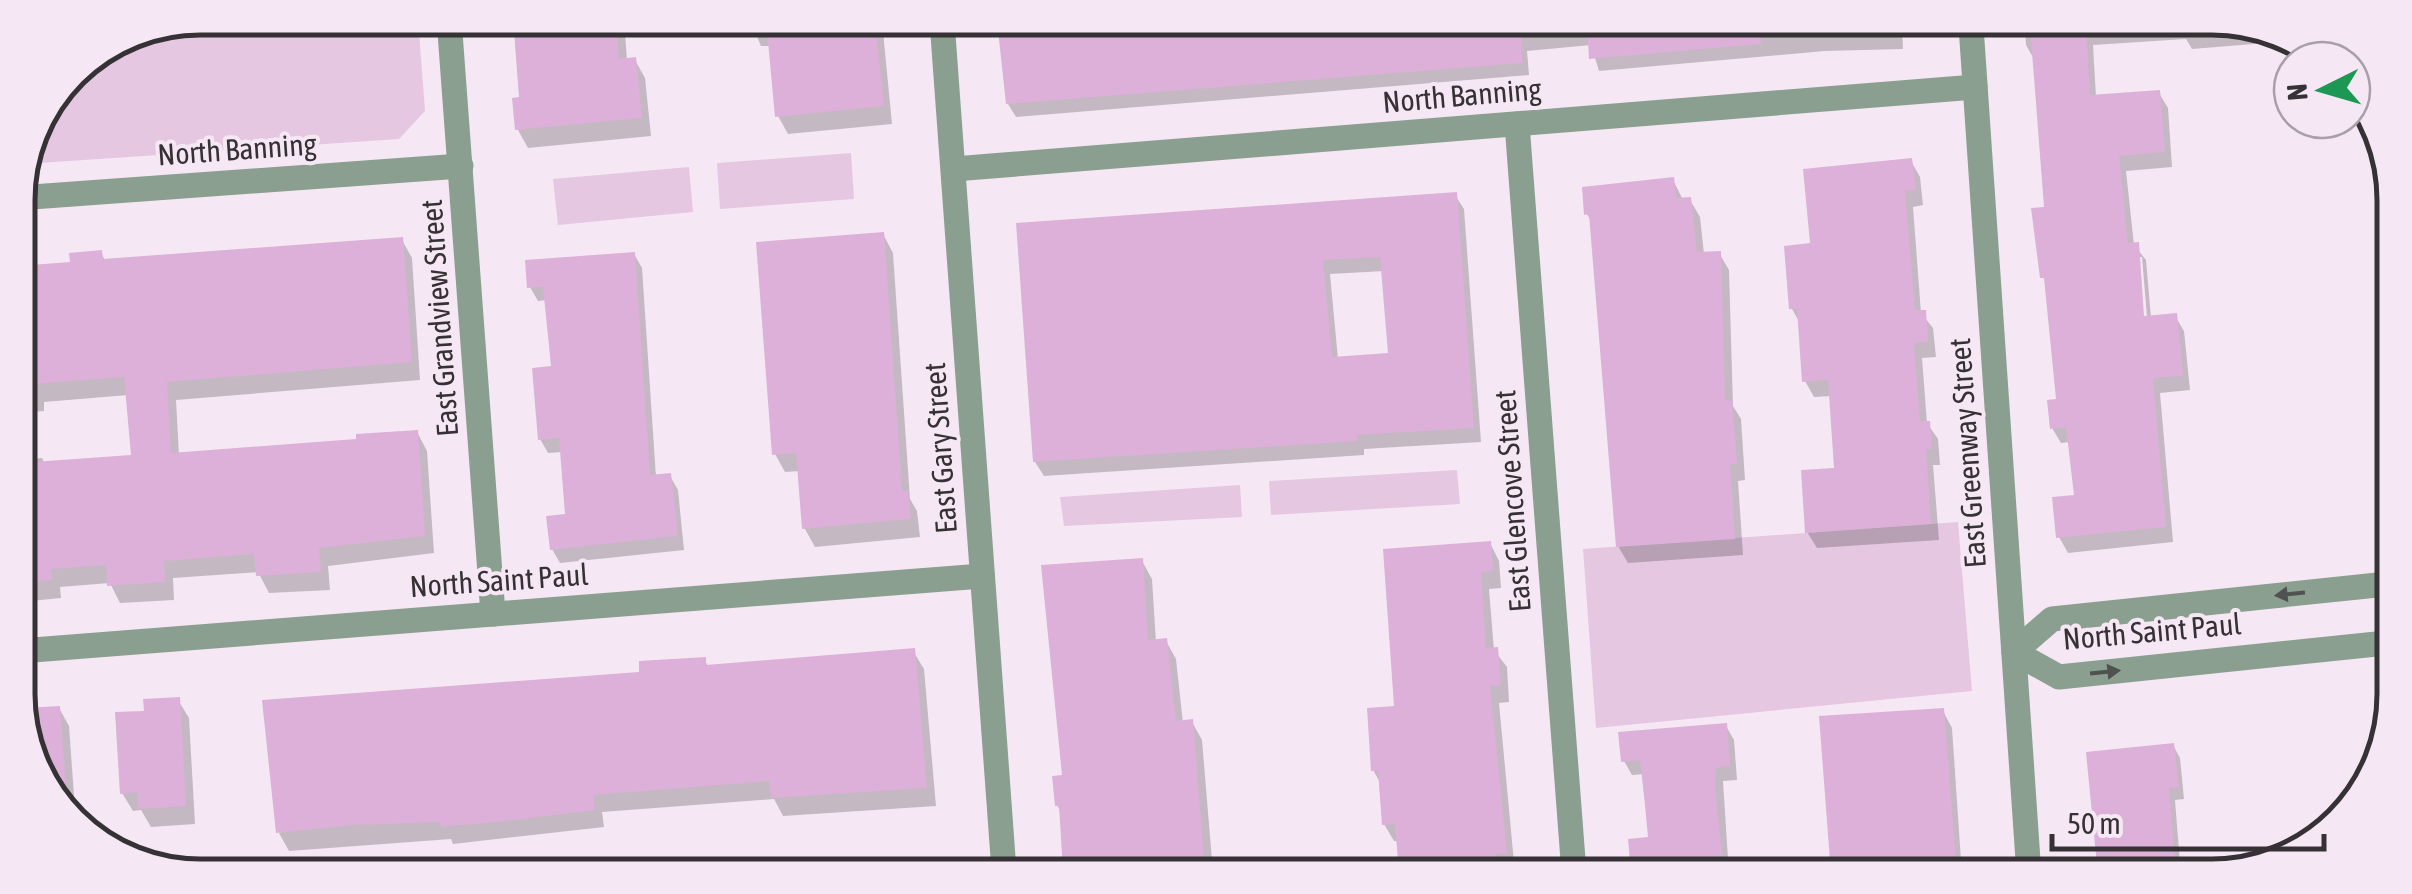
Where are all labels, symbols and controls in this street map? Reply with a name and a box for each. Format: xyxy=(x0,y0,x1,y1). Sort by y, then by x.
north arrow xyxy=(2272,40,2372,140)
street label: North Banning xyxy=(1381,71,1543,119)
text: N xyxy=(2280,83,2314,102)
street label: North Banning xyxy=(156,126,318,172)
street label: East Grandview Street xyxy=(414,198,464,438)
street label: East Greenway Street xyxy=(1942,337,1992,569)
street label: East Gary Street xyxy=(917,362,963,535)
street label: East Glencove Street xyxy=(1487,389,1537,613)
street label: North Saint Paul xyxy=(409,557,589,603)
one-way arrow xyxy=(2274,586,2306,602)
street label: North Saint Paul xyxy=(2061,606,2243,656)
one-way arrow xyxy=(2089,664,2121,680)
scale bar xyxy=(2052,789,2324,851)
text: 50 m xyxy=(2067,806,2121,840)

